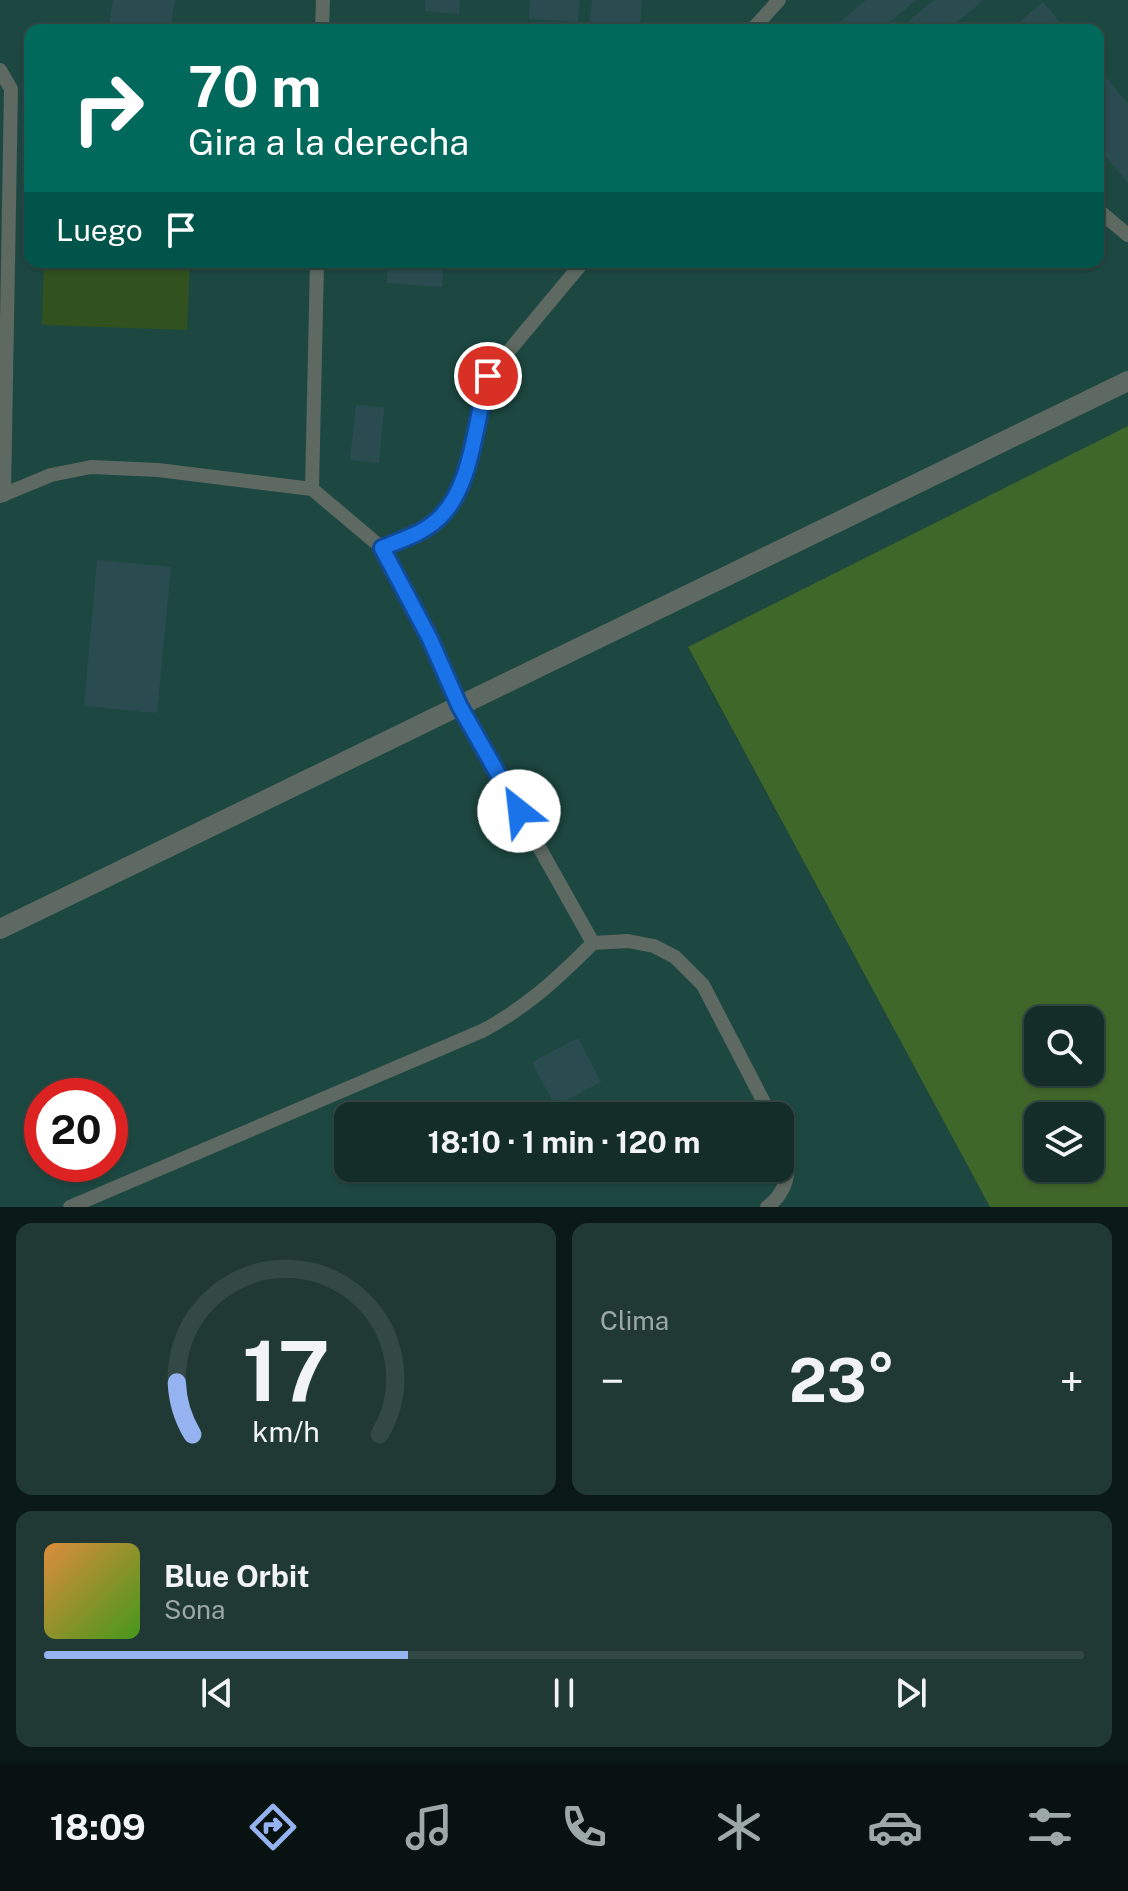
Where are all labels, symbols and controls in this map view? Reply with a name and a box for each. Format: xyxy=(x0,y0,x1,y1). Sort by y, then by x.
text: 70 m xyxy=(188,54,321,120)
icon: right xyxy=(56,56,160,160)
text: Gira a la derecha xyxy=(188,121,469,163)
icon: arrive xyxy=(159,208,203,252)
text: Luego xyxy=(56,212,143,248)
pin xyxy=(454,342,522,410)
icon: arrive xyxy=(466,354,510,398)
position arrow xyxy=(477,769,561,853)
map controls xyxy=(1024,1006,1104,1182)
button: search xyxy=(1024,1006,1104,1086)
speed limit sign: 20 xyxy=(24,1078,128,1182)
button: layers xyxy=(1024,1102,1104,1182)
text: 18:10 · 1 min · 120 m xyxy=(428,1124,700,1160)
text: Clima xyxy=(600,1305,669,1336)
text: 17 xyxy=(242,1322,330,1420)
text: 23° xyxy=(789,1345,895,1416)
text: − xyxy=(600,1355,624,1407)
text: + xyxy=(1060,1355,1084,1407)
text: km/h xyxy=(252,1415,320,1448)
text: Blue Orbit xyxy=(164,1558,310,1594)
text: Sona xyxy=(164,1594,225,1625)
icon: previous xyxy=(195,1671,239,1715)
icon: pause xyxy=(542,1671,586,1715)
icon: next xyxy=(889,1671,933,1715)
icon: directions xyxy=(245,1799,301,1855)
icon: music xyxy=(401,1799,457,1855)
icon: phone xyxy=(556,1799,612,1855)
icon: climate xyxy=(711,1799,767,1855)
icon: car xyxy=(867,1799,923,1855)
icon: filters xyxy=(1022,1799,1078,1855)
text: 18:09 xyxy=(50,1806,146,1848)

